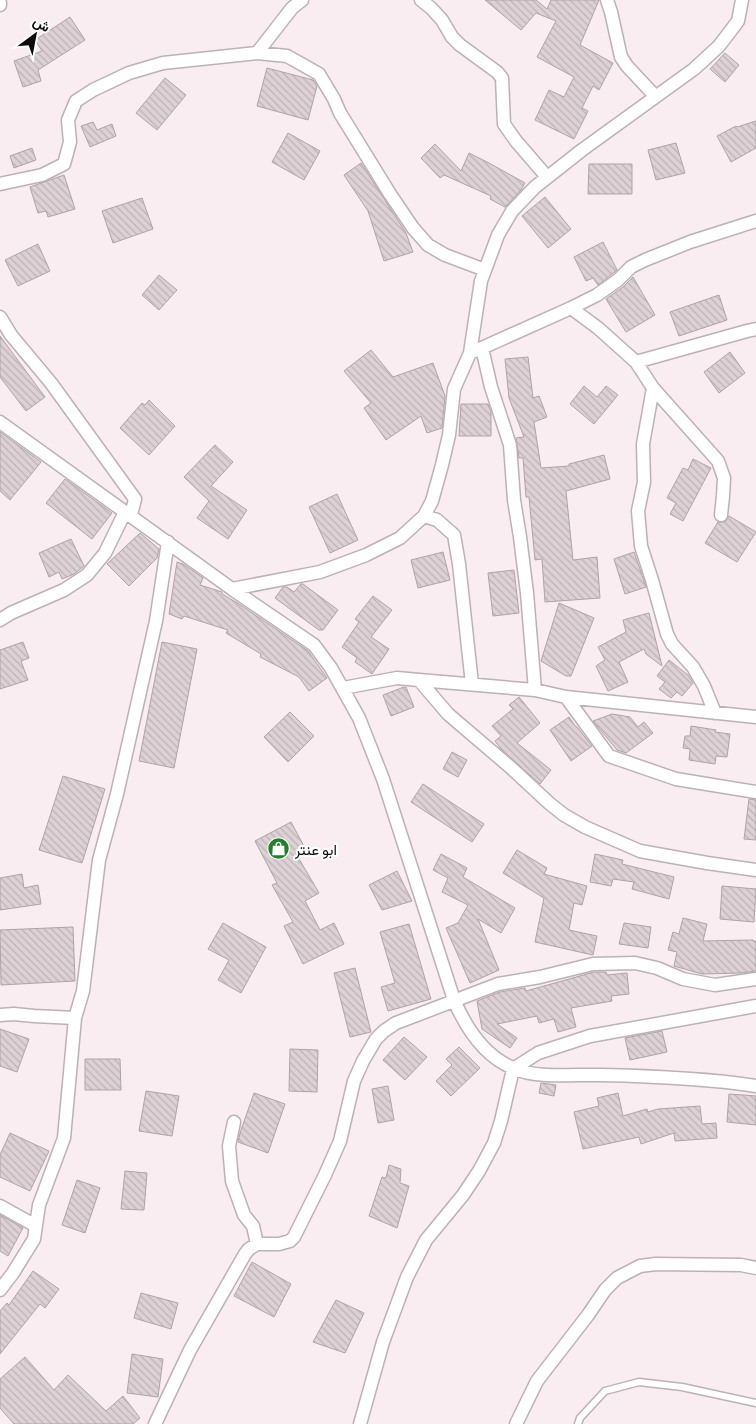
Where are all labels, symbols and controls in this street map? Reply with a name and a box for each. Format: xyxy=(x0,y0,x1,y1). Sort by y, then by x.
north arrow xyxy=(10,10,60,60)
text: ش xyxy=(29,10,55,37)
shop icon: ابو عنتر xyxy=(267,837,291,861)
place label: ابو عنتر xyxy=(294,838,337,861)

